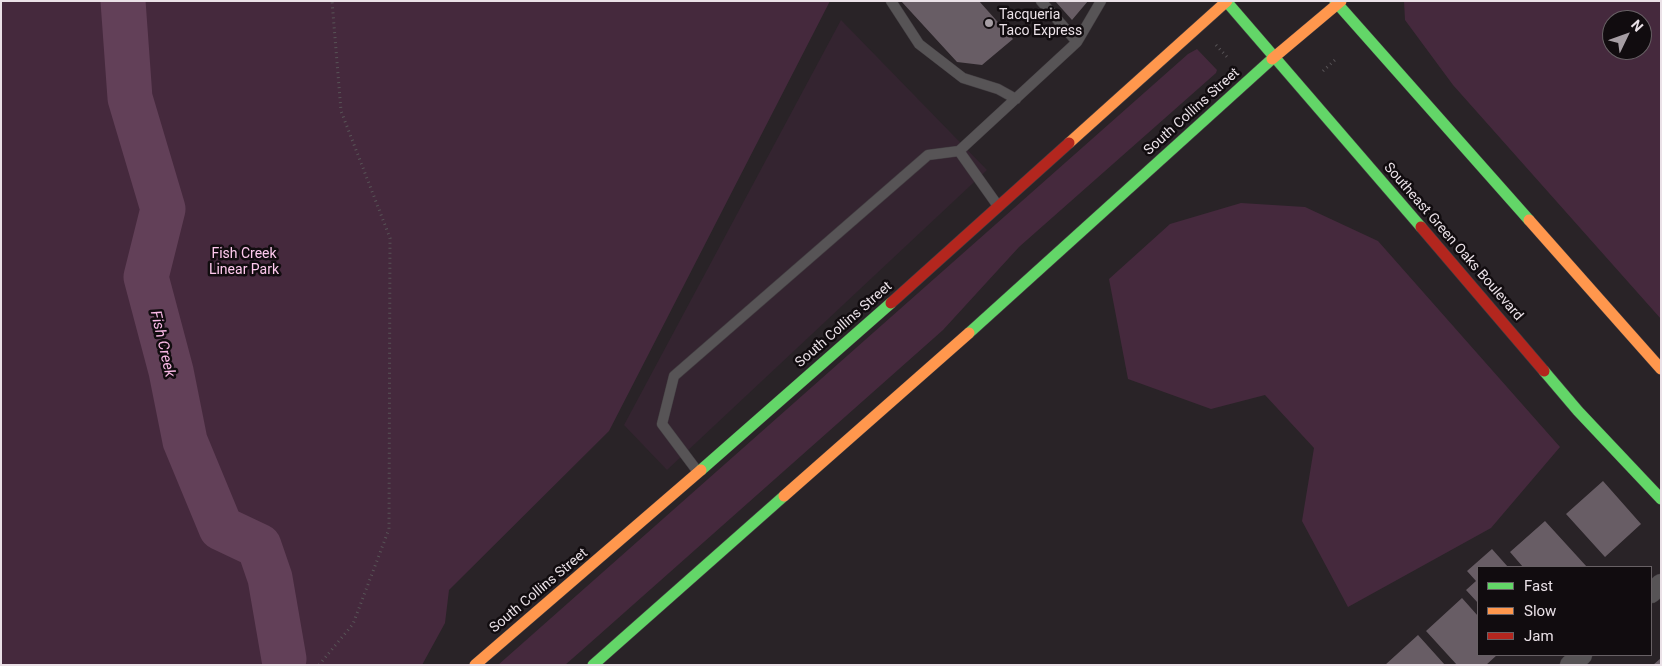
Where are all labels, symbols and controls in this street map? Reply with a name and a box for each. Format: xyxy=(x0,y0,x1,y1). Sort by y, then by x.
place label: Tacqueria Taco Express xyxy=(999,7,1082,40)
north arrow xyxy=(1602,10,1652,60)
marker: Tacqueria Taco Express xyxy=(983,17,995,29)
text: N xyxy=(1628,17,1647,35)
street label: South Collins Street xyxy=(1141,65,1243,159)
street label: Southeast Green Oaks Boulevard xyxy=(1380,160,1526,324)
park label: Fish Creek Linear Park xyxy=(209,246,279,278)
street label: South Collins Street xyxy=(792,278,896,372)
water label: Fish Creek xyxy=(146,309,178,379)
street label: South Collins Street xyxy=(487,545,591,637)
legend xyxy=(1477,566,1652,656)
text: Fast xyxy=(1524,577,1553,595)
text: Slow xyxy=(1524,602,1556,620)
text: Jam xyxy=(1524,627,1554,645)

